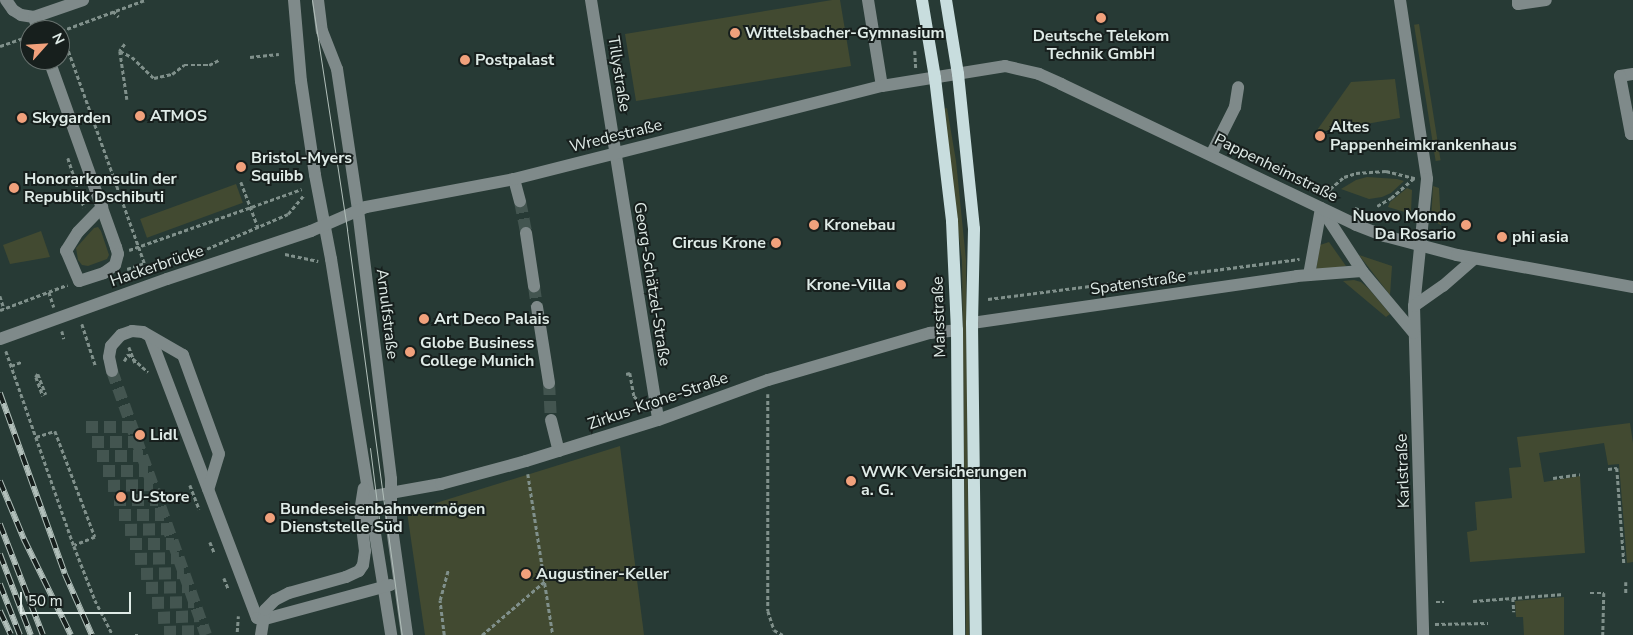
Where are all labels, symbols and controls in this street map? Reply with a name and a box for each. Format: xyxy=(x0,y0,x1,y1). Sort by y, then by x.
marker: Deutsche Telekom Technik GmbH xyxy=(1095,12,1107,24)
north arrow xyxy=(20,20,70,70)
place label: Wittelsbacher-Gymnasium xyxy=(745,23,945,43)
place label: Deutsche Telekom Technik GmbH xyxy=(1033,26,1169,64)
marker: Wittelsbacher-Gymnasium xyxy=(729,27,741,39)
text: N xyxy=(47,30,69,48)
street label: Tillystraße xyxy=(604,35,634,113)
place label: Postpalast xyxy=(475,50,554,70)
marker: Postpalast xyxy=(459,54,471,66)
place label: ATMOS xyxy=(150,106,207,126)
place label: Skygarden xyxy=(32,108,111,128)
marker: ATMOS xyxy=(134,110,146,122)
marker: Skygarden xyxy=(16,112,28,124)
street label: Wredestraße xyxy=(568,115,664,157)
place label: Altes Pappenheimkrankenhaus xyxy=(1330,117,1517,155)
street label: Pappenheimstraße xyxy=(1211,130,1341,206)
marker: Altes Pappenheimkrankenhaus xyxy=(1314,130,1326,142)
place label: Bristol-Myers Squibb xyxy=(251,148,352,186)
marker: Bristol-Myers Squibb xyxy=(235,161,247,173)
place label: Honorarkonsulin der Republik Dschibuti xyxy=(24,169,177,207)
marker: Honorarkonsulin der Republik Dschibuti xyxy=(8,182,20,194)
street label: Georg-Schätzel-Straße xyxy=(630,201,674,367)
place label: Nuovo Mondo Da Rosario xyxy=(1353,206,1456,244)
place label: Kronebau xyxy=(824,215,896,235)
marker: Kronebau xyxy=(808,219,820,231)
marker: Nuovo Mondo Da Rosario xyxy=(1460,219,1472,231)
place label: phi asia xyxy=(1512,227,1569,247)
marker: phi asia xyxy=(1496,231,1508,243)
place label: Circus Krone xyxy=(672,233,766,253)
marker: Circus Krone xyxy=(770,237,782,249)
street label: Hackerbrücke xyxy=(108,241,206,291)
street label: Spatenstraße xyxy=(1089,267,1187,299)
street label: Arnulfstraße xyxy=(372,268,402,360)
place label: Krone-Villa xyxy=(806,275,891,295)
street label: Marsstraße xyxy=(928,276,950,358)
marker: Krone-Villa xyxy=(895,279,907,291)
place label: Art Deco Palais xyxy=(434,309,549,329)
marker: Art Deco Palais xyxy=(418,313,430,325)
place label: Globe Business College Munich xyxy=(420,333,534,371)
marker: Globe Business College Munich xyxy=(404,346,416,358)
street label: Zirkus-Krone-Straße xyxy=(585,368,731,434)
place label: Lidl xyxy=(150,425,178,445)
marker: Lidl xyxy=(134,429,146,441)
street label: Karlstraße xyxy=(1392,433,1414,509)
place label: WWK Versicherungen a. G. xyxy=(861,462,1027,500)
marker: WWK Versicherungen a. G. xyxy=(845,475,857,487)
place label: U-Store xyxy=(131,487,190,507)
marker: U-Store xyxy=(115,491,127,503)
place label: Bundeseisenbahnvermögen Dienststelle Süd xyxy=(280,499,485,537)
marker: Bundeseisenbahnvermögen Dienststelle Süd xyxy=(264,512,276,524)
place label: Augustiner-Keller xyxy=(536,564,669,584)
marker: Augustiner-Keller xyxy=(520,568,532,580)
scale bar xyxy=(22,582,134,614)
text: 50 m xyxy=(28,591,63,611)

